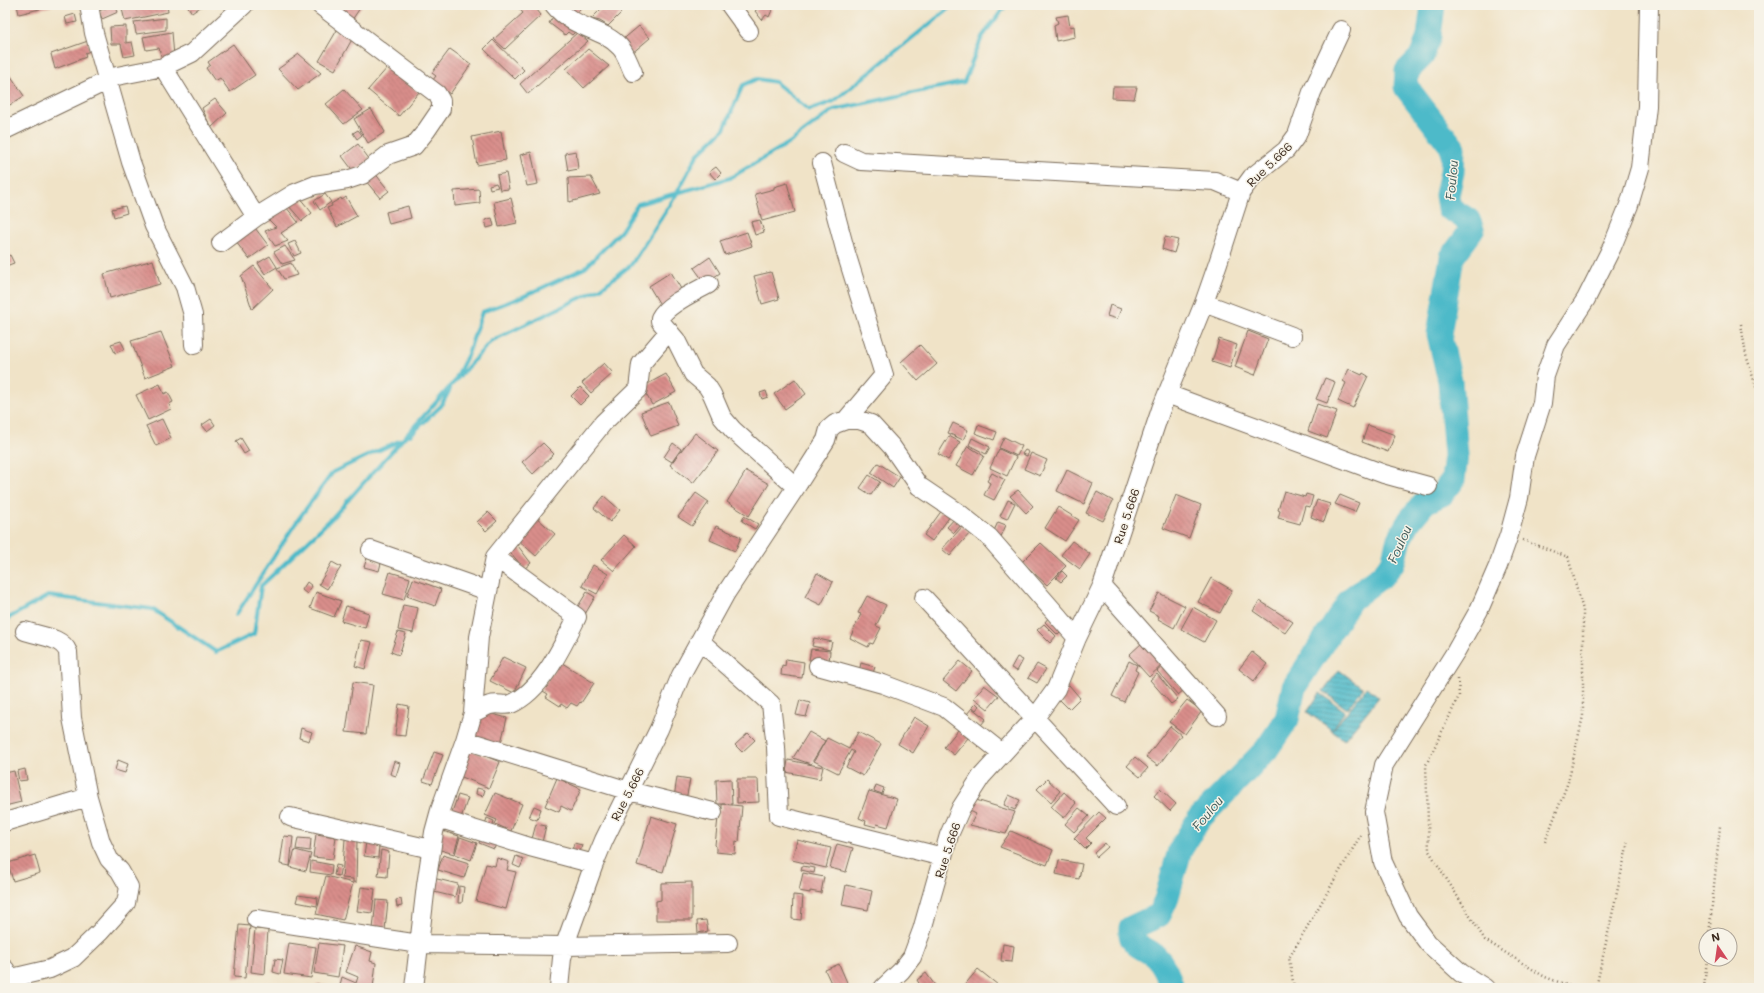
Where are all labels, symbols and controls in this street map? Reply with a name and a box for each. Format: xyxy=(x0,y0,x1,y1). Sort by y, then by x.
street label: Rue 5.666 xyxy=(1243,138,1295,190)
water label: Foulou xyxy=(1441,159,1461,201)
street label: Rue 5.666 xyxy=(1109,486,1143,546)
water label: Foulou xyxy=(1383,522,1415,566)
street label: Rue 5.666 xyxy=(607,765,647,823)
water label: Foulou xyxy=(1188,792,1226,834)
street label: Rue 5.666 xyxy=(930,820,964,880)
north arrow xyxy=(1698,927,1738,967)
text: N xyxy=(1710,929,1721,945)

